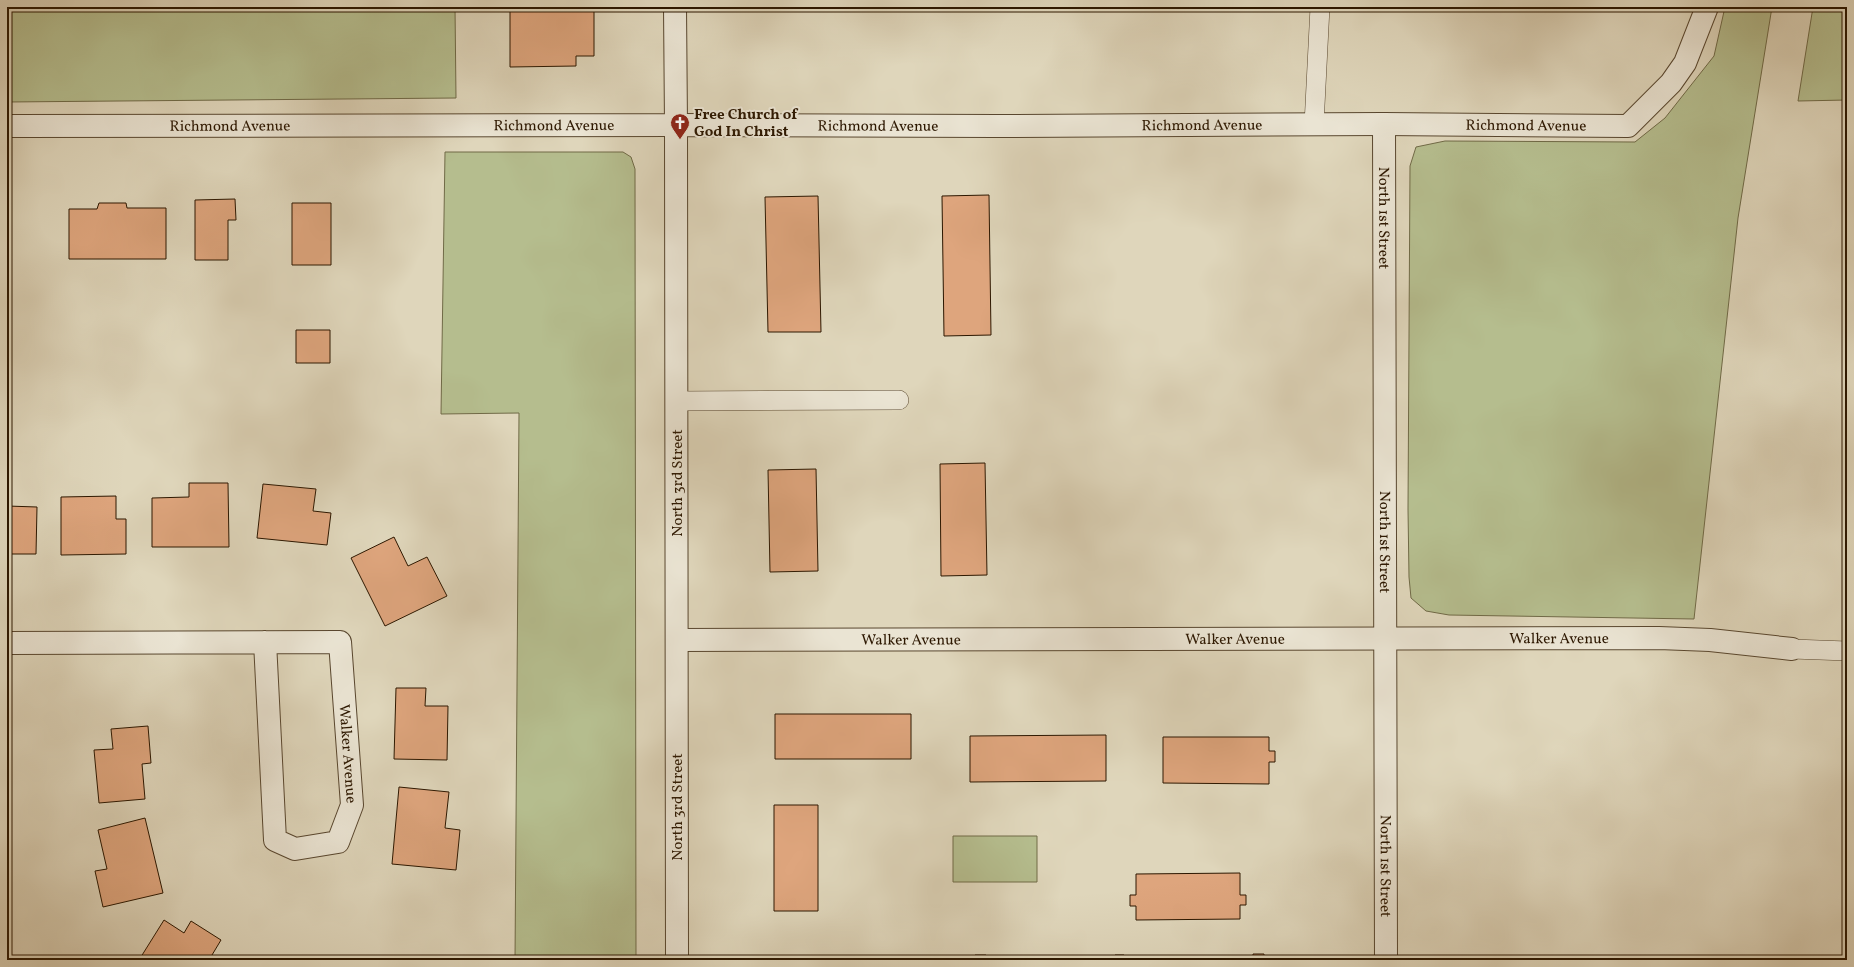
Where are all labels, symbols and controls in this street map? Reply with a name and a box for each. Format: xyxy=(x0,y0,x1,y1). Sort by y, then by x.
place label: Free Church of God In Christ xyxy=(694,105,798,143)
church icon: Free Church of God In Christ xyxy=(669,112,691,140)
street label: Richmond Avenue xyxy=(494,116,614,137)
street label: Richmond Avenue xyxy=(817,116,938,138)
street label: Richmond Avenue xyxy=(1141,116,1263,137)
street label: Richmond Avenue xyxy=(1465,116,1587,138)
street label: Richmond Avenue xyxy=(170,117,290,138)
street label: North 1st Street xyxy=(1372,167,1393,269)
street label: North 3rd Street xyxy=(668,429,689,537)
street label: North 1st Street xyxy=(1373,491,1394,593)
street label: Walker Avenue xyxy=(1509,629,1609,650)
street label: Walker Avenue xyxy=(861,630,961,652)
street label: Walker Avenue xyxy=(1185,630,1285,651)
street label: Walker Avenue xyxy=(333,703,361,804)
street label: North 3rd Street xyxy=(668,753,689,861)
street label: North 1st Street xyxy=(1374,815,1395,917)

